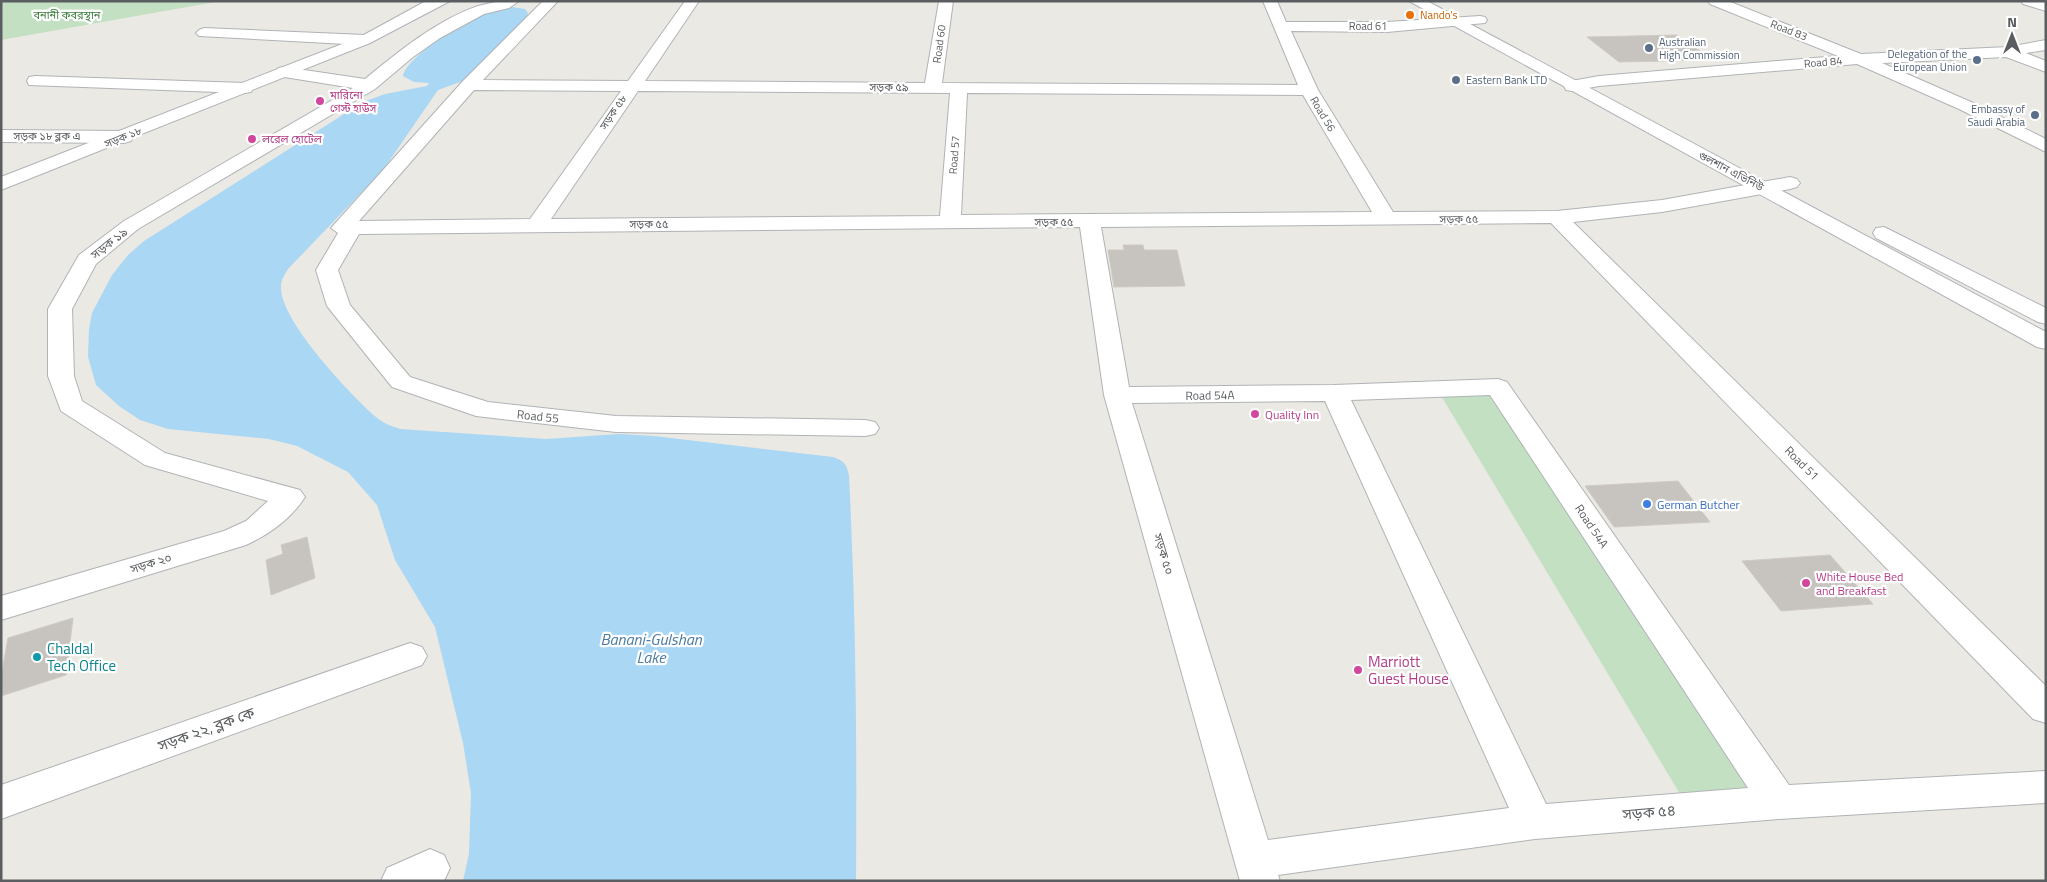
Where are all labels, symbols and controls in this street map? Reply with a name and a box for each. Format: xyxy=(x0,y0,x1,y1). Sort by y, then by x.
park label: বনানী কবরস্থান xyxy=(33,7,101,23)
place label: Nando's xyxy=(1420,7,1458,23)
marker: Nando's xyxy=(1404,9,1416,21)
north arrow xyxy=(1987,10,2037,60)
text: N xyxy=(2007,11,2017,32)
street label: Road 83 xyxy=(1768,16,1810,44)
street label: Road 61 xyxy=(1349,18,1387,34)
street label: Road 60 xyxy=(928,24,950,64)
place label: Australian High Commission xyxy=(1659,34,1740,63)
marker: Australian High Commission xyxy=(1643,42,1655,54)
place label: Delegation of the European Union xyxy=(1887,46,1967,75)
street label: Road 84 xyxy=(1803,52,1843,72)
marker: Delegation of the European Union xyxy=(1971,54,1983,66)
place label: Eastern Bank LTD xyxy=(1466,72,1547,88)
marker: Eastern Bank LTD xyxy=(1450,74,1462,86)
street label: সড়ক ৫৯ xyxy=(868,79,909,95)
place label: মারিনো গেস্ট হাউস xyxy=(329,87,377,116)
street label: সড়ক ৫৮ xyxy=(595,91,631,133)
street label: Road 56 xyxy=(1306,93,1340,135)
marker: মারিনো গেস্ট হাউস xyxy=(314,95,326,107)
place label: Embassy of Saudi Arabia xyxy=(1967,101,2025,130)
marker: Embassy of Saudi Arabia xyxy=(2029,109,2041,121)
street label: সড়ক ১৮ xyxy=(101,122,145,152)
street label: সড়ক ১৮ ব্লক এ xyxy=(12,128,81,144)
place label: লরেল হোটেল xyxy=(261,131,323,147)
marker: লরেল হোটেল xyxy=(246,133,258,145)
street label: Road 57 xyxy=(945,135,963,175)
street label: গুলশান এভিনিউ xyxy=(1695,147,1767,195)
street label: সড়ক ৫৫ xyxy=(1438,211,1479,227)
street label: সড়ক ৫৫ xyxy=(1033,214,1074,230)
street label: সড়ক ৫৫ xyxy=(628,216,669,232)
street label: সড়ক ১৯ xyxy=(86,222,132,264)
street label: Road 54A xyxy=(1185,385,1235,405)
street label: Road 55 xyxy=(516,404,560,428)
place label: Quality Inn xyxy=(1265,405,1319,424)
marker: Quality Inn xyxy=(1249,408,1261,420)
street label: Road 51 xyxy=(1780,441,1824,485)
place label: German Butcher xyxy=(1657,495,1740,514)
marker: German Butcher xyxy=(1641,498,1653,510)
street label: Road 54A xyxy=(1570,500,1614,552)
street label: সড়ক ৫০ xyxy=(1148,530,1179,577)
street label: সড়ক ২০ xyxy=(127,548,174,579)
place label: White House Bed and Breakfast xyxy=(1816,567,1903,600)
marker: White House Bed and Breakfast xyxy=(1800,577,1812,589)
water label: Banani-Gulshan Lake xyxy=(600,627,703,669)
place label: Chaldal Tech Office xyxy=(47,637,116,677)
place label: Marriott Guest House xyxy=(1368,650,1449,690)
marker: Chaldal Tech Office xyxy=(31,651,43,663)
marker: Marriott Guest House xyxy=(1352,664,1364,676)
street label: সড়ক ২২, ব্লক কে xyxy=(153,701,258,758)
street label: সড়ক ৫৪ xyxy=(1621,798,1677,826)

